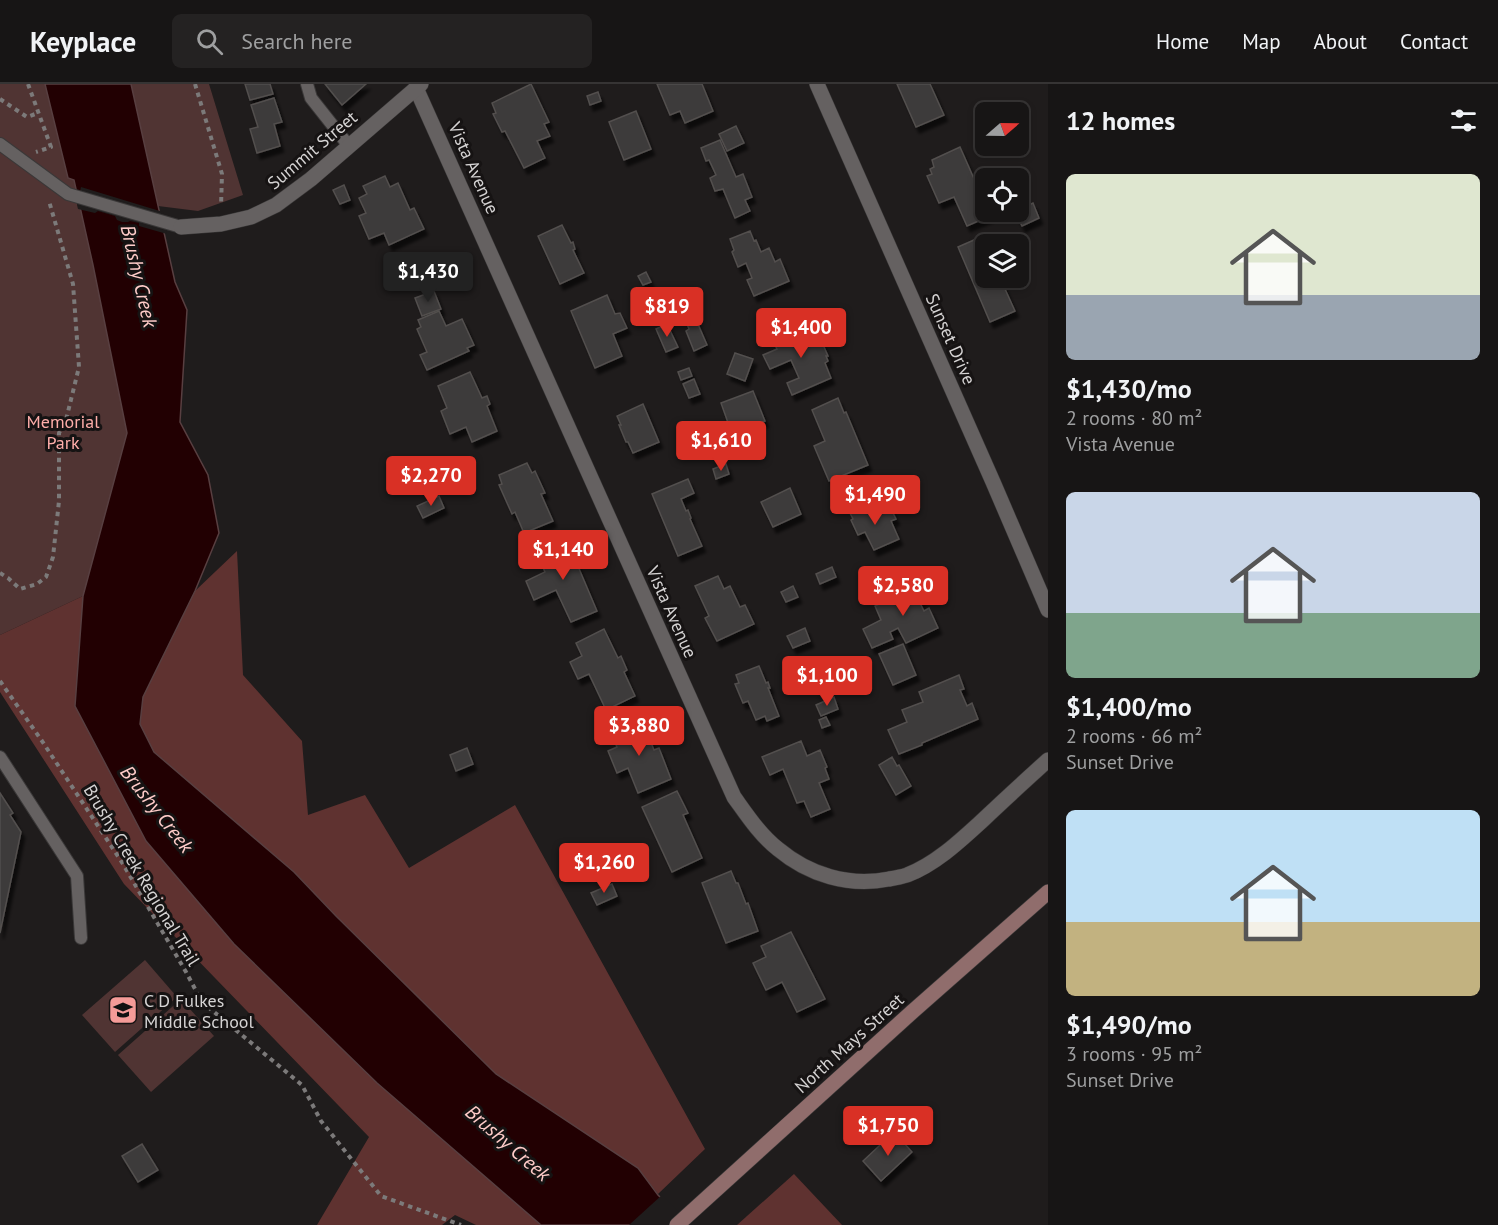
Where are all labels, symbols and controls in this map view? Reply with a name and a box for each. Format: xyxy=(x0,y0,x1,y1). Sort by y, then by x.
search box xyxy=(172,14,592,68)
text: Keyplace xyxy=(30,23,136,60)
icon: search xyxy=(193,25,226,58)
text: Search here xyxy=(241,27,352,55)
text: Home xyxy=(1156,28,1209,55)
text: Map xyxy=(1242,28,1281,55)
text: About xyxy=(1314,28,1367,55)
text: Contact xyxy=(1400,28,1468,55)
north arrow xyxy=(975,102,1029,156)
map controls xyxy=(975,102,1029,288)
text: 12 homes xyxy=(1066,104,1175,137)
icon: filters xyxy=(1447,104,1480,137)
street label: Summit Street xyxy=(262,106,362,194)
street label: Vista Avenue xyxy=(443,118,504,217)
button: locate xyxy=(975,168,1029,222)
icon: home xyxy=(1219,213,1327,321)
water label: Brushy Creek xyxy=(115,222,164,331)
button: layers xyxy=(975,234,1029,288)
pin: $1,430 xyxy=(379,252,477,303)
text: $1,430 xyxy=(397,258,459,284)
pin: $819 xyxy=(631,287,703,338)
street label: Sunset Drive xyxy=(921,290,981,388)
text: $819 xyxy=(644,293,690,319)
pin: $1,400 xyxy=(752,308,850,359)
text: $1,400 xyxy=(770,314,832,340)
text: $1,430/mo xyxy=(1066,372,1192,405)
text: 2 rooms · 80 m² xyxy=(1066,405,1202,431)
park label: Memorial Park xyxy=(27,410,100,454)
pin: $1,610 xyxy=(672,421,770,472)
text: $1,610 xyxy=(690,427,752,453)
text: Vista Avenue xyxy=(1066,431,1175,457)
pin: $2,270 xyxy=(382,456,480,507)
text: $2,270 xyxy=(400,462,462,488)
pin: $1,490 xyxy=(826,475,924,526)
text: $1,490 xyxy=(844,481,906,507)
pin: $1,140 xyxy=(514,530,612,581)
icon: home xyxy=(1219,531,1327,639)
text: $1,140 xyxy=(532,536,594,562)
street label: Vista Avenue xyxy=(641,562,702,661)
pin: $2,580 xyxy=(854,566,952,617)
text: $2,580 xyxy=(872,572,934,598)
pin: $1,100 xyxy=(778,656,876,707)
text: $1,100 xyxy=(796,662,858,688)
text: $1,400/mo xyxy=(1066,690,1192,723)
pin: $3,880 xyxy=(590,706,688,757)
text: $3,880 xyxy=(608,712,670,738)
text: 2 rooms · 66 m² xyxy=(1066,723,1202,749)
text: Sunset Drive xyxy=(1066,749,1174,775)
water label: Brushy Creek xyxy=(115,760,200,859)
street label: Brushy Creek Regional Trail xyxy=(79,780,206,971)
pin: $1,260 xyxy=(555,843,653,894)
text: $1,260 xyxy=(573,849,635,875)
icon: home xyxy=(1219,849,1327,957)
street label: North Mays Street xyxy=(790,988,908,1098)
place label: C D Fulkes Middle School xyxy=(144,989,254,1033)
school or university icon: C D Fulkes Middle School xyxy=(107,994,139,1026)
text: $1,490/mo xyxy=(1066,1008,1192,1041)
text: 3 rooms · 95 m² xyxy=(1066,1041,1202,1067)
text: Sunset Drive xyxy=(1066,1067,1174,1093)
water label: Brushy Creek xyxy=(460,1099,557,1188)
pin: $1,750 xyxy=(839,1106,937,1157)
text: $1,750 xyxy=(857,1112,919,1138)

